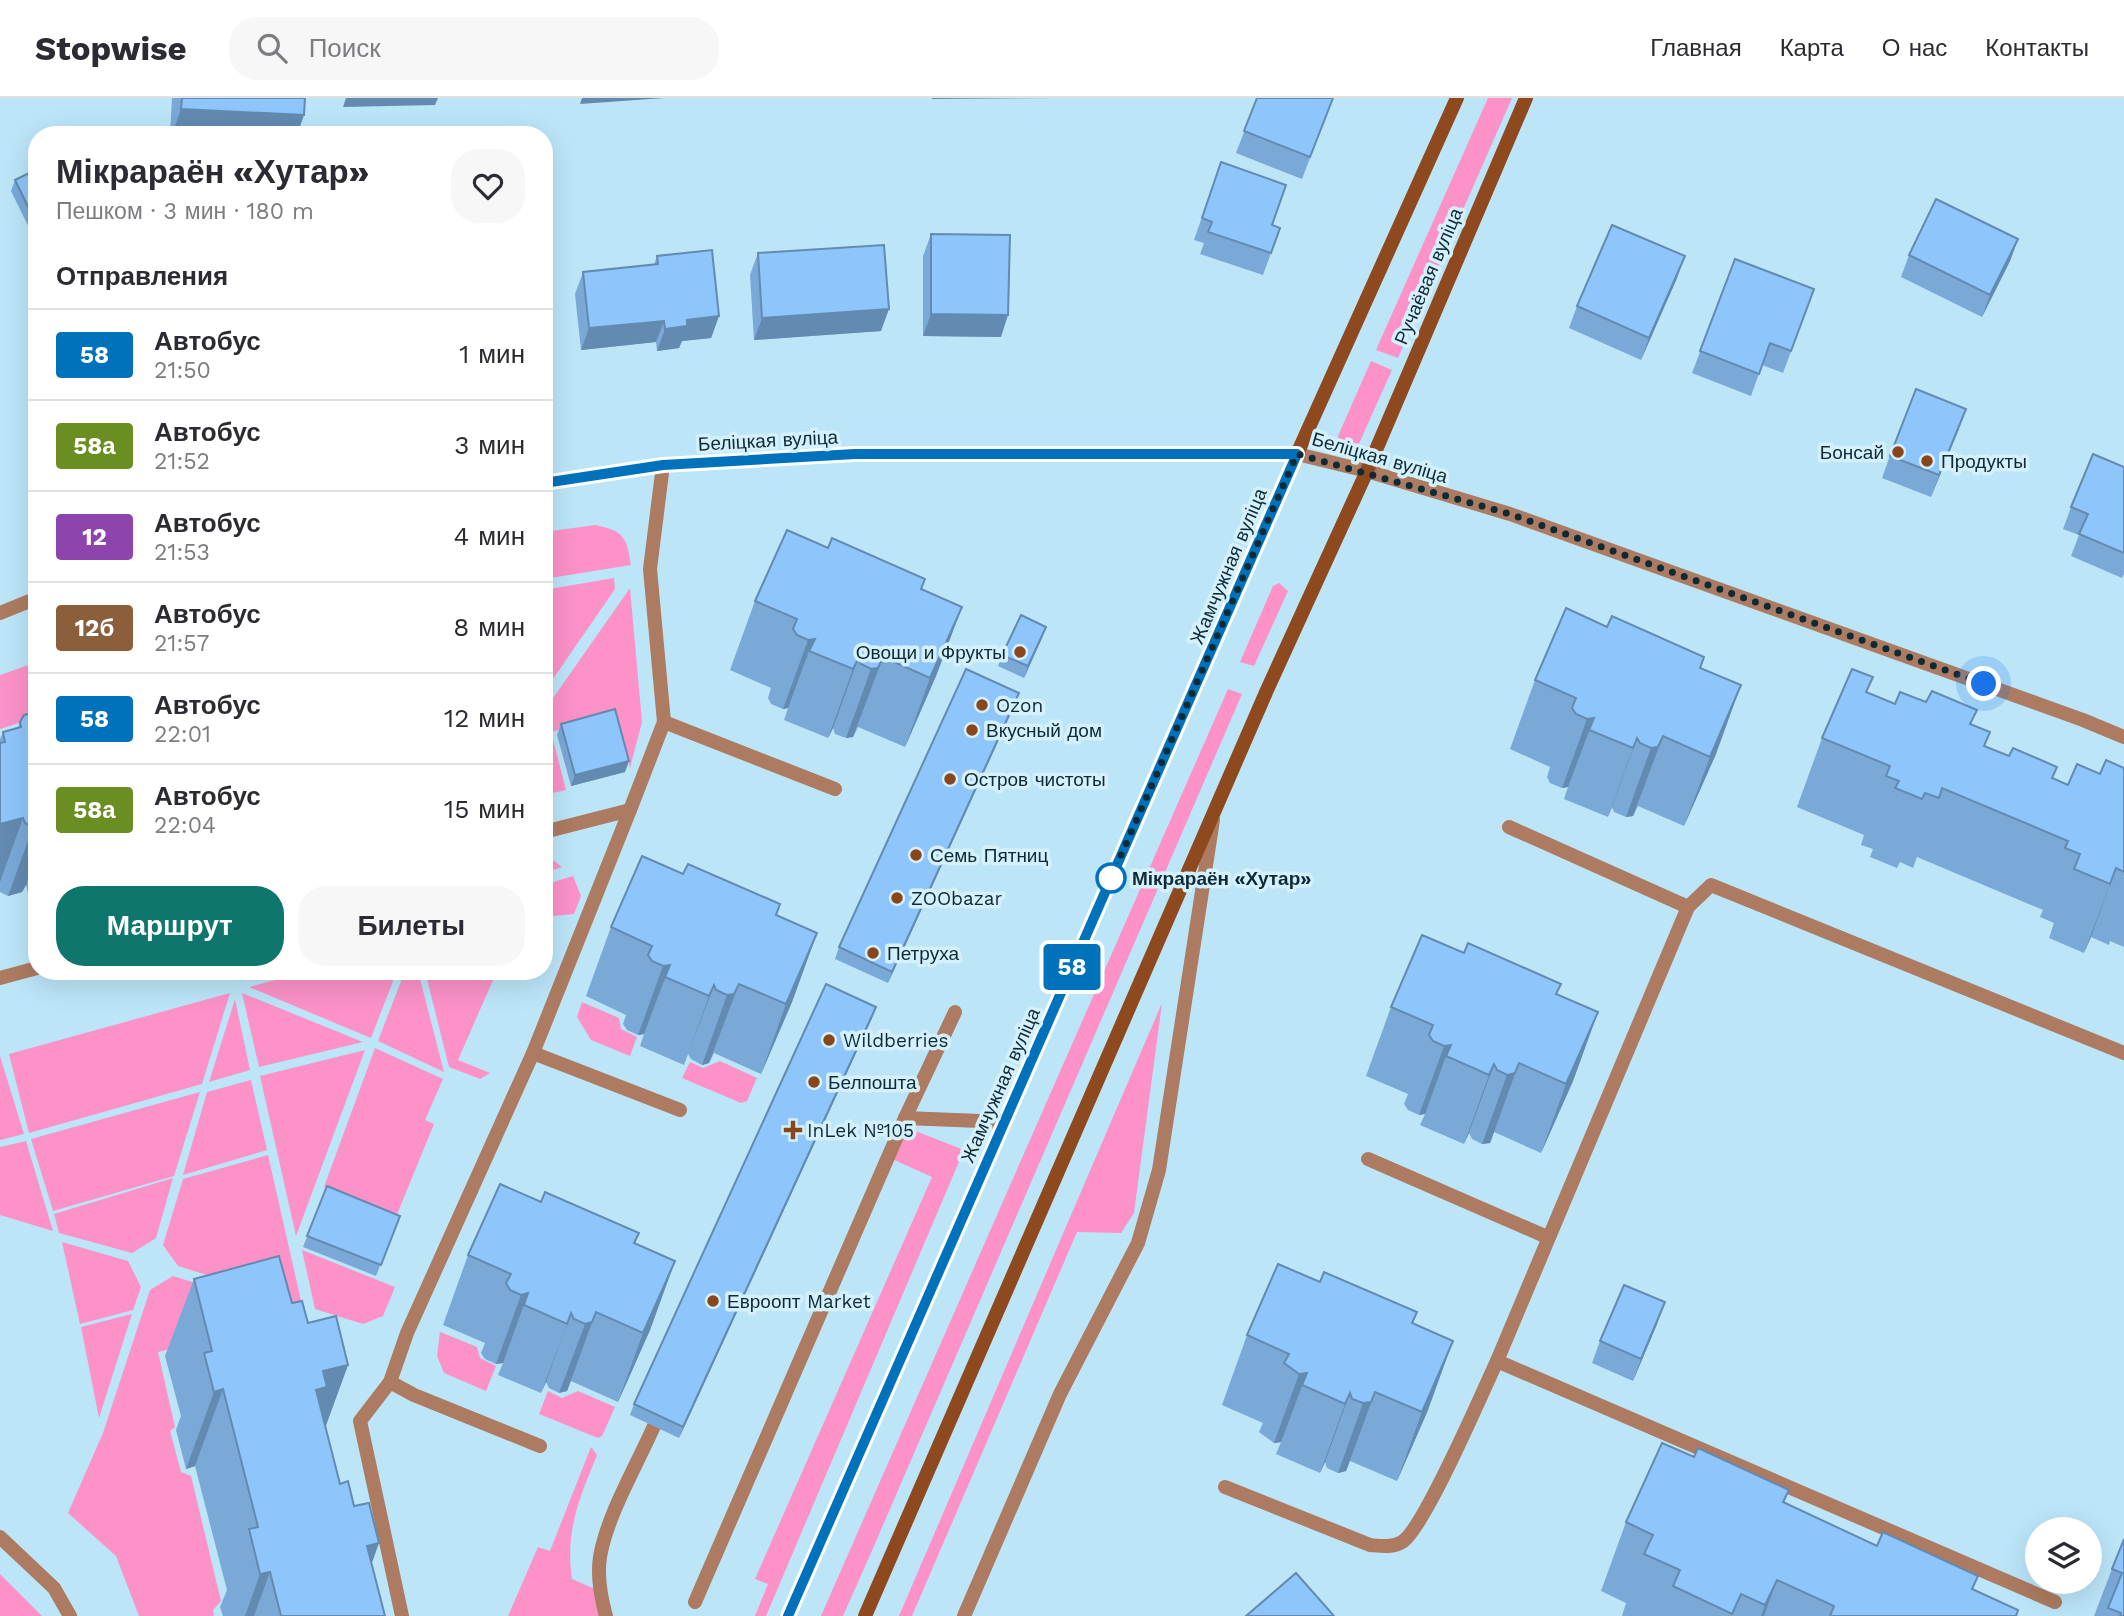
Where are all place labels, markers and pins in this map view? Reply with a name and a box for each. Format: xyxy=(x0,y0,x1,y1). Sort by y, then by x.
place label: Бонсай xyxy=(1820,441,1884,464)
marker: Бонсай xyxy=(1890,444,1906,460)
place label: Продукты xyxy=(1941,450,2027,473)
marker: Продукты xyxy=(1919,453,1935,469)
place label: Овощи и Фрукты xyxy=(856,641,1006,664)
marker: Овощи и Фрукты xyxy=(1012,644,1028,660)
place label: Ozon xyxy=(996,694,1043,717)
marker: Ozon xyxy=(974,697,990,713)
place label: Вкусный дом xyxy=(986,719,1102,742)
marker: Вкусный дом xyxy=(964,722,980,738)
place label: Остров чистоты xyxy=(964,768,1106,791)
marker: Остров чистоты xyxy=(942,771,958,787)
place label: Семь Пятниц xyxy=(930,844,1048,867)
marker: Семь Пятниц xyxy=(908,847,924,863)
marker: Мікрараён «Хутар» xyxy=(1096,863,1126,893)
place label: Мікрараён «Хутар» xyxy=(1132,867,1311,890)
place label: ZOObazar xyxy=(911,887,1003,910)
marker: ZOObazar xyxy=(889,890,905,906)
place label: Петруха xyxy=(887,942,959,965)
marker: Петруха xyxy=(865,945,881,961)
place label: Wildberries xyxy=(843,1029,948,1052)
marker: Wildberries xyxy=(821,1032,837,1048)
place label: Белпошта xyxy=(828,1071,917,1094)
marker: Белпошта xyxy=(806,1074,822,1090)
place label: InLek №105 xyxy=(807,1119,914,1142)
marker: InLek №105 xyxy=(785,1122,801,1138)
place label: Евроопт Market xyxy=(727,1290,871,1313)
marker: Евроопт Market xyxy=(705,1293,721,1309)

